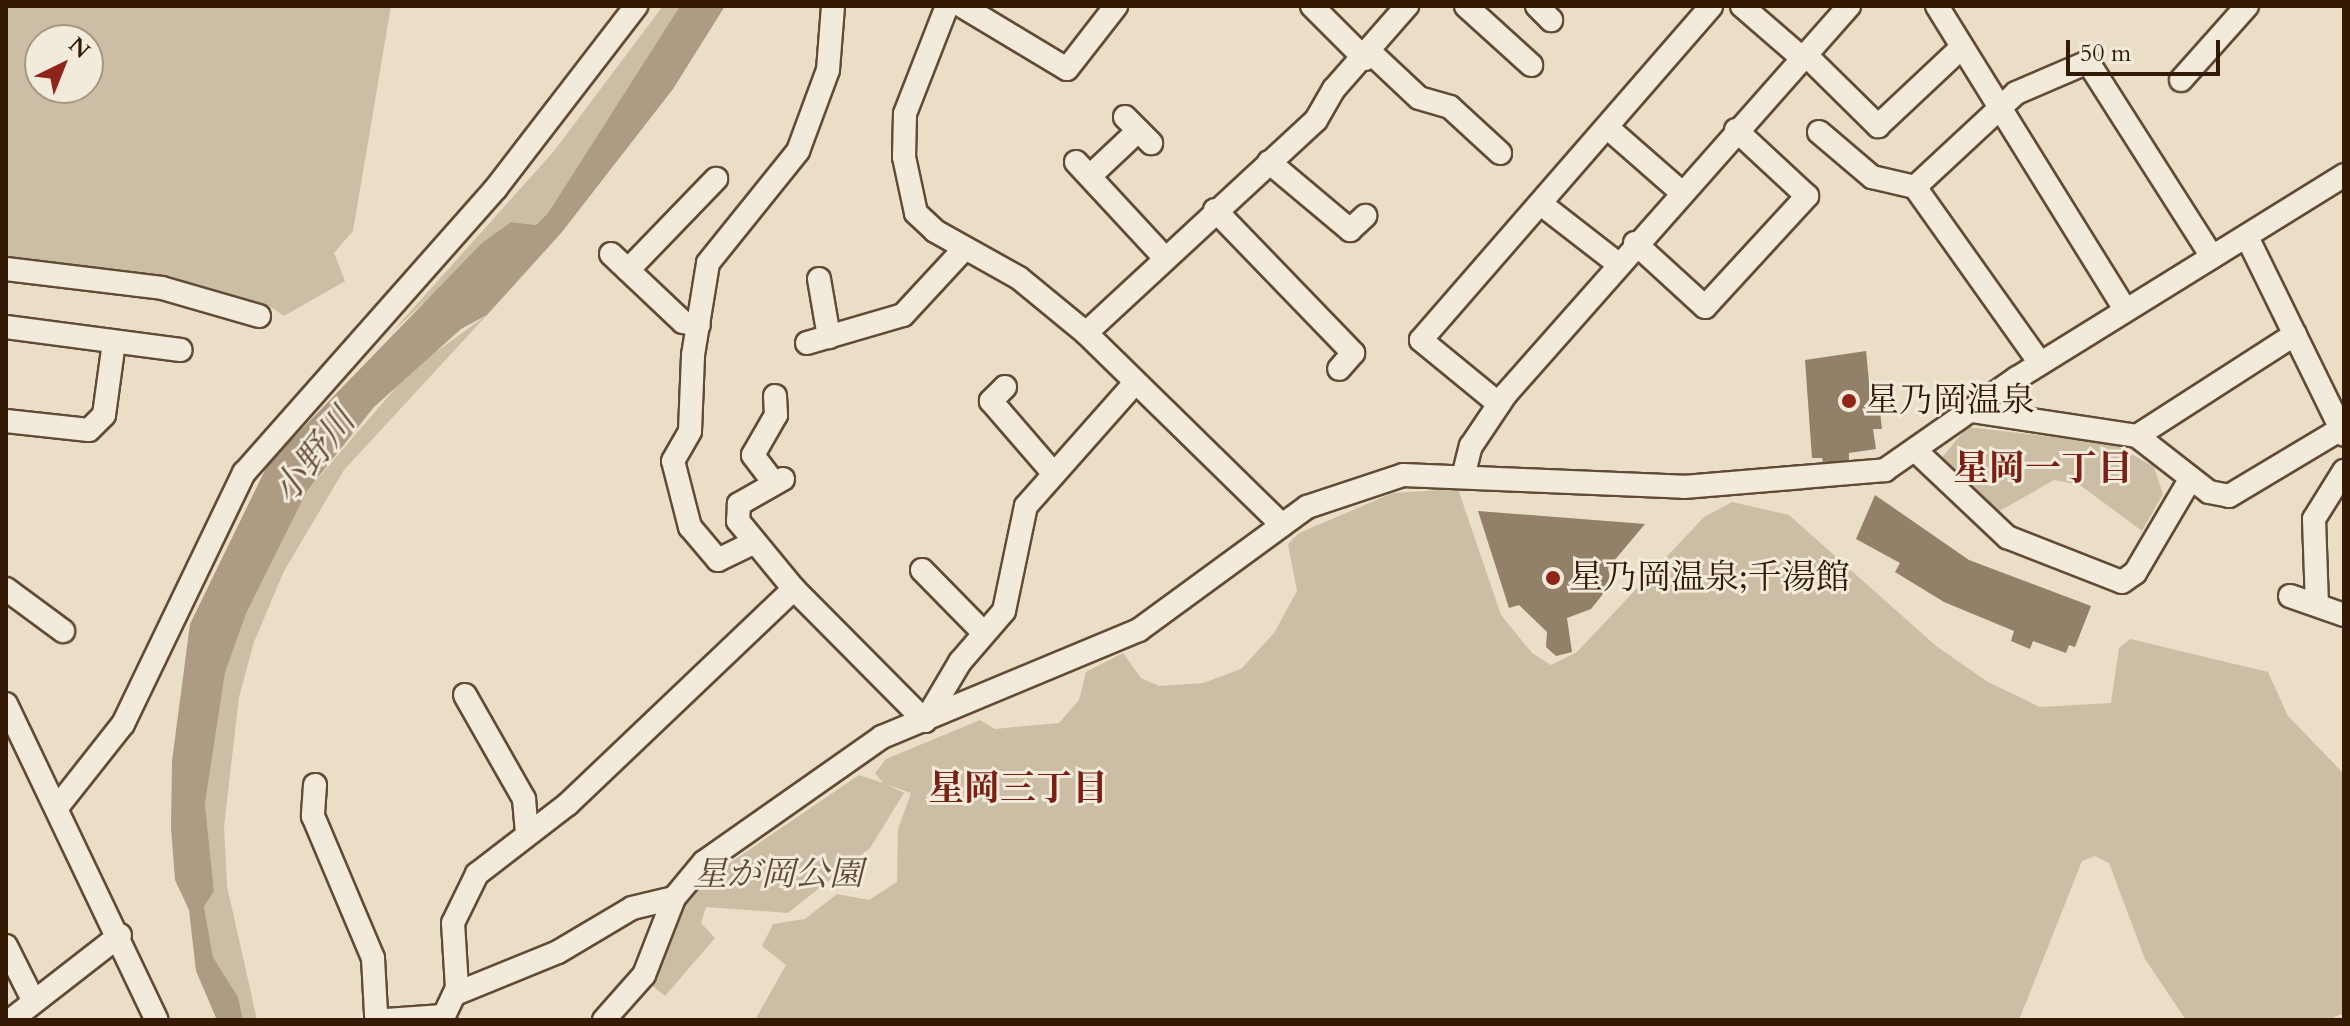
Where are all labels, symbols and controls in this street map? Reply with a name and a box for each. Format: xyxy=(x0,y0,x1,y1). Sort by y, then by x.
north arrow xyxy=(24,24,104,104)
scale bar xyxy=(2070,24,2224,74)
text: N xyxy=(62,30,96,65)
text: 50 m xyxy=(2080,37,2131,70)
place label: 星乃岡温泉 xyxy=(1865,381,2035,421)
marker: 星乃岡温泉 xyxy=(1840,392,1858,410)
water label: 小野川 xyxy=(264,400,364,512)
district label: 星岡一丁目 xyxy=(1953,447,2133,491)
place label: 星乃岡温泉;千湯館 xyxy=(1569,558,1850,598)
marker: 星乃岡温泉;千湯館 xyxy=(1544,569,1562,587)
district label: 星岡三丁目 xyxy=(928,767,1108,811)
park label: 星が岡公園 xyxy=(693,855,863,895)

